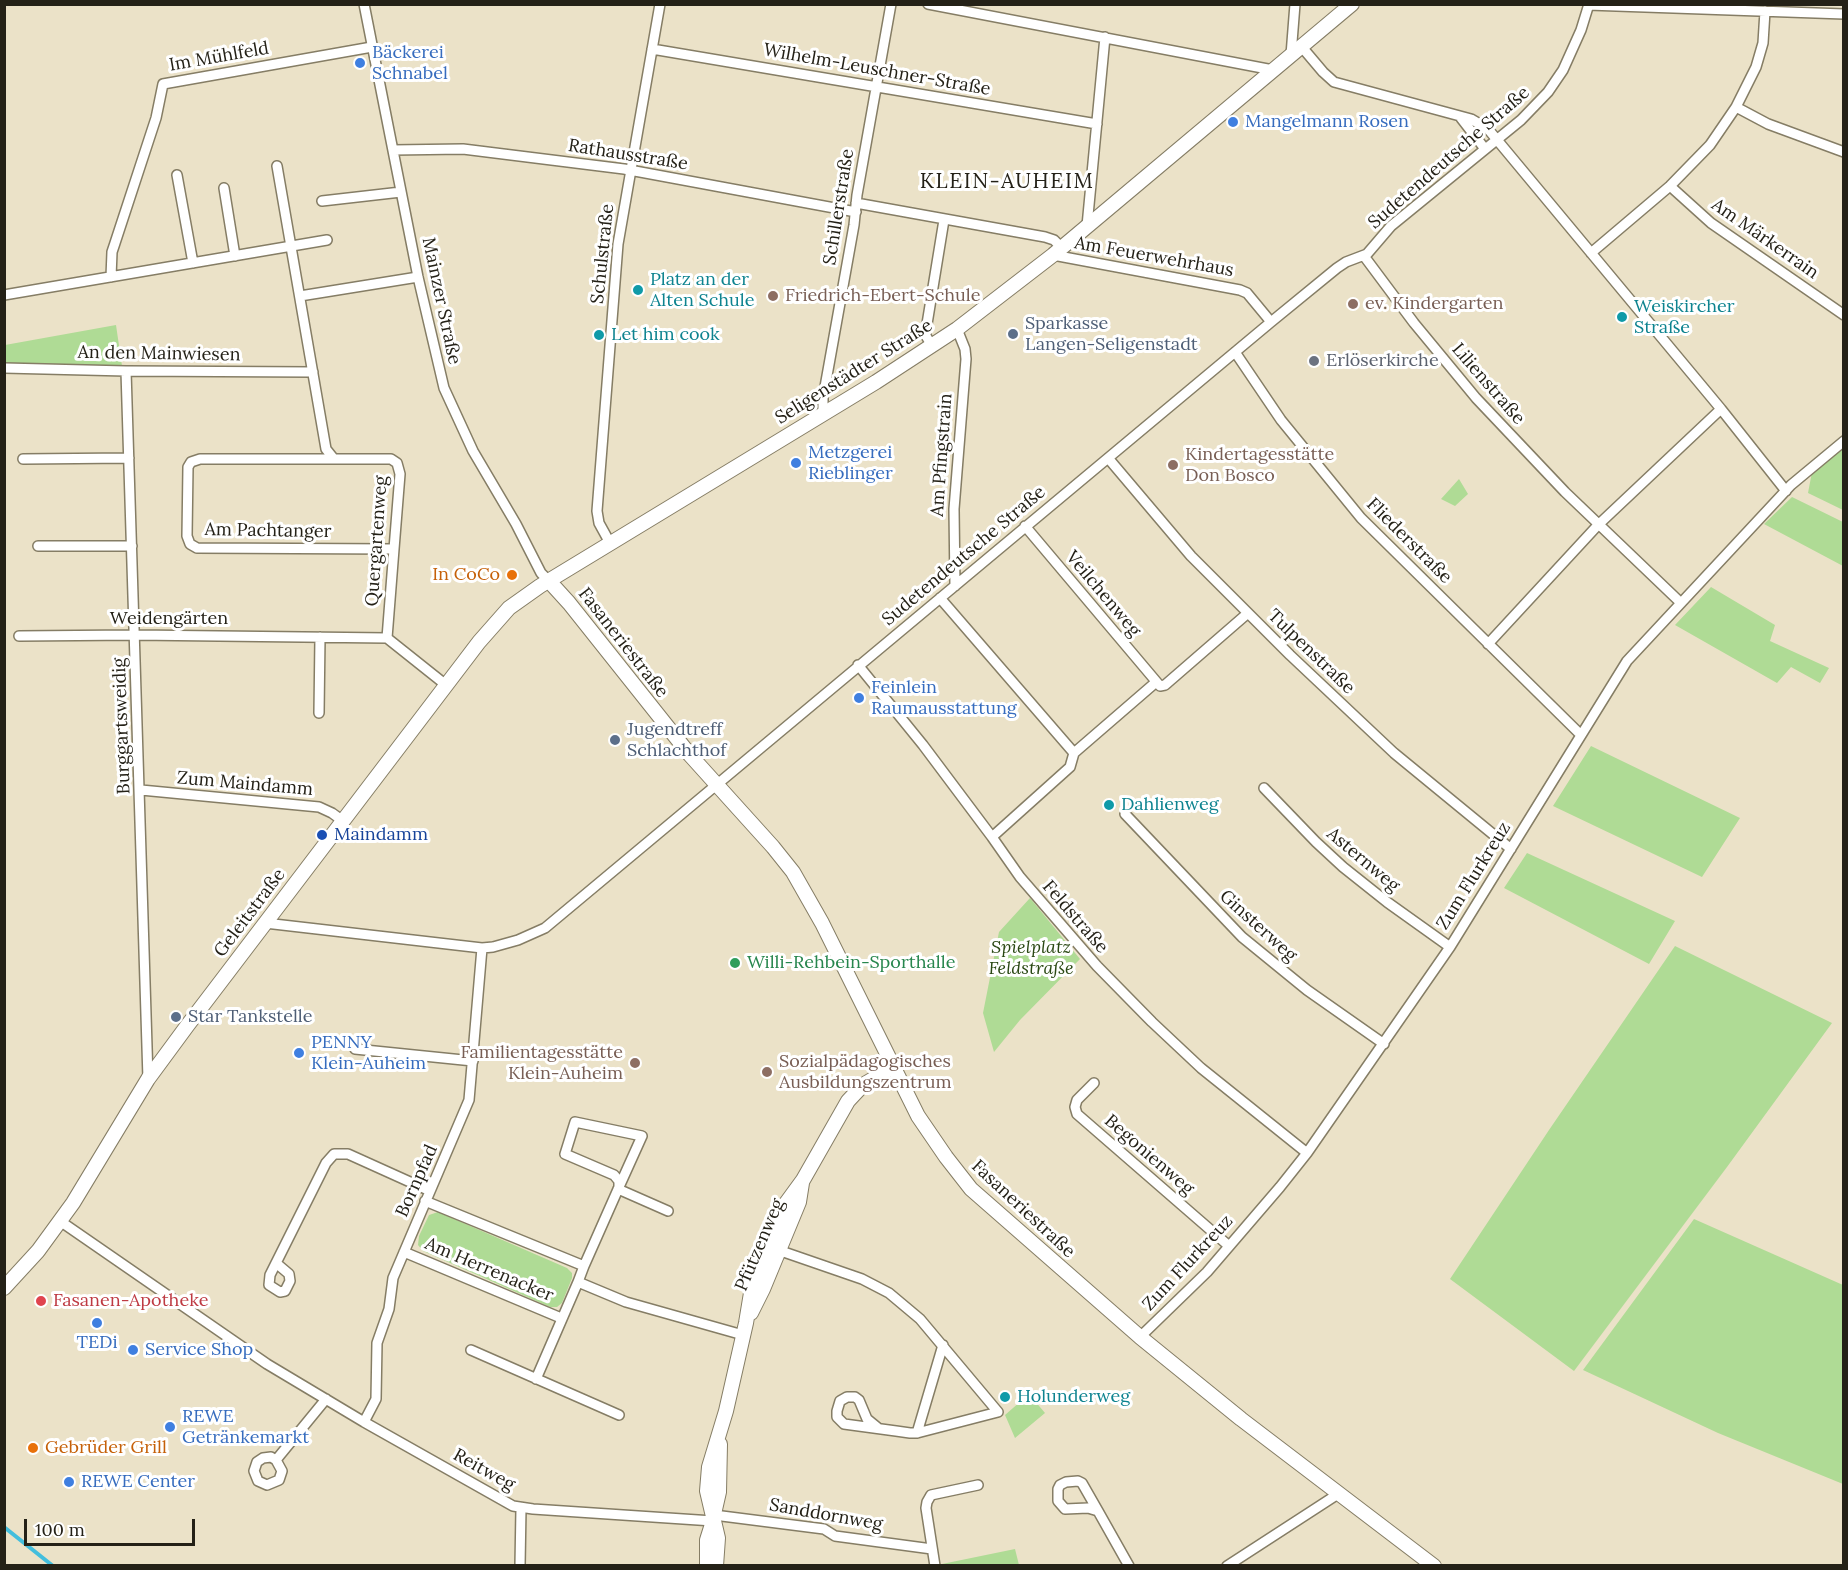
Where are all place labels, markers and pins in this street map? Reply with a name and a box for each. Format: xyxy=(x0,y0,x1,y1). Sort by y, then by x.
place label: Bäckerei Schnabel xyxy=(372,42,448,84)
marker: Bäckerei Schnabel xyxy=(353,56,367,70)
place label: Mangelmann Rosen xyxy=(1245,111,1409,133)
marker: Mangelmann Rosen xyxy=(1226,115,1240,129)
place label: Platz an der Alten Schule xyxy=(650,269,755,312)
marker: Platz an der Alten Schule xyxy=(631,283,645,297)
place label: Friedrich-Ebert-Schule xyxy=(785,285,981,307)
marker: Friedrich-Ebert-Schule xyxy=(766,289,780,303)
place label: ev. Kindergarten xyxy=(1365,293,1504,315)
place label: Weiskircher Straße xyxy=(1634,296,1735,338)
marker: ev. Kindergarten xyxy=(1346,297,1360,311)
marker: Weiskircher Straße xyxy=(1615,310,1629,324)
place label: Sparkasse Langen-Seligenstadt xyxy=(1025,313,1198,356)
place label: Let him cook xyxy=(611,324,720,346)
marker: Sparkasse Langen-Seligenstadt xyxy=(1006,327,1020,341)
marker: Let him cook xyxy=(592,328,606,342)
place label: Erlöserkirche xyxy=(1326,350,1439,372)
marker: Erlöserkirche xyxy=(1307,354,1321,368)
place label: Metzgerei Rieblinger xyxy=(808,442,893,484)
place label: Kindertagesstätte Don Bosco xyxy=(1185,444,1334,486)
marker: Metzgerei Rieblinger xyxy=(789,456,803,470)
marker: Kindertagesstätte Don Bosco xyxy=(1166,458,1180,472)
place label: In CoCo xyxy=(432,564,500,586)
marker: In CoCo xyxy=(505,568,519,582)
place label: Feinlein Raumausstattung xyxy=(871,677,1017,720)
marker: Feinlein Raumausstattung xyxy=(852,691,866,705)
place label: Jugendtreff Schlachthof xyxy=(627,719,726,762)
marker: Jugendtreff Schlachthof xyxy=(608,733,622,747)
place label: Dahlienweg xyxy=(1121,794,1219,816)
marker: Dahlienweg xyxy=(1102,798,1116,812)
place label: Maindamm xyxy=(334,824,428,846)
marker: Maindamm xyxy=(315,828,329,842)
place label: Willi-Rehbein-Sporthalle xyxy=(747,952,955,974)
marker: Willi-Rehbein-Sporthalle xyxy=(728,956,742,970)
place label: Star Tankstelle xyxy=(188,1006,312,1028)
marker: Star Tankstelle xyxy=(169,1010,183,1024)
place label: PENNY Klein-Auheim xyxy=(311,1032,426,1074)
place label: Familientagesstätte Klein-Auheim xyxy=(460,1042,623,1084)
marker: PENNY Klein-Auheim xyxy=(292,1046,306,1060)
place label: Sozialpädagogisches Ausbildungszentrum xyxy=(779,1051,952,1094)
marker: Familientagesstätte Klein-Auheim xyxy=(628,1056,642,1070)
marker: Sozialpädagogisches Ausbildungszentrum xyxy=(760,1065,774,1079)
place label: Fasanen-Apotheke xyxy=(53,1290,208,1312)
marker: Fasanen-Apotheke xyxy=(34,1294,48,1308)
marker: TEDi xyxy=(90,1316,104,1330)
place label: TEDi xyxy=(76,1332,118,1354)
place label: Service Shop xyxy=(145,1339,253,1361)
marker: Service Shop xyxy=(126,1343,140,1357)
place label: Holunderweg xyxy=(1017,1386,1130,1408)
marker: Holunderweg xyxy=(998,1390,1012,1404)
place label: REWE Getränkemarkt xyxy=(182,1406,309,1448)
marker: REWE Getränkemarkt xyxy=(163,1420,177,1434)
place label: Gebrüder Grill xyxy=(45,1437,167,1459)
marker: Gebrüder Grill xyxy=(26,1441,40,1455)
place label: REWE Center xyxy=(81,1471,195,1493)
marker: REWE Center xyxy=(62,1475,76,1489)

